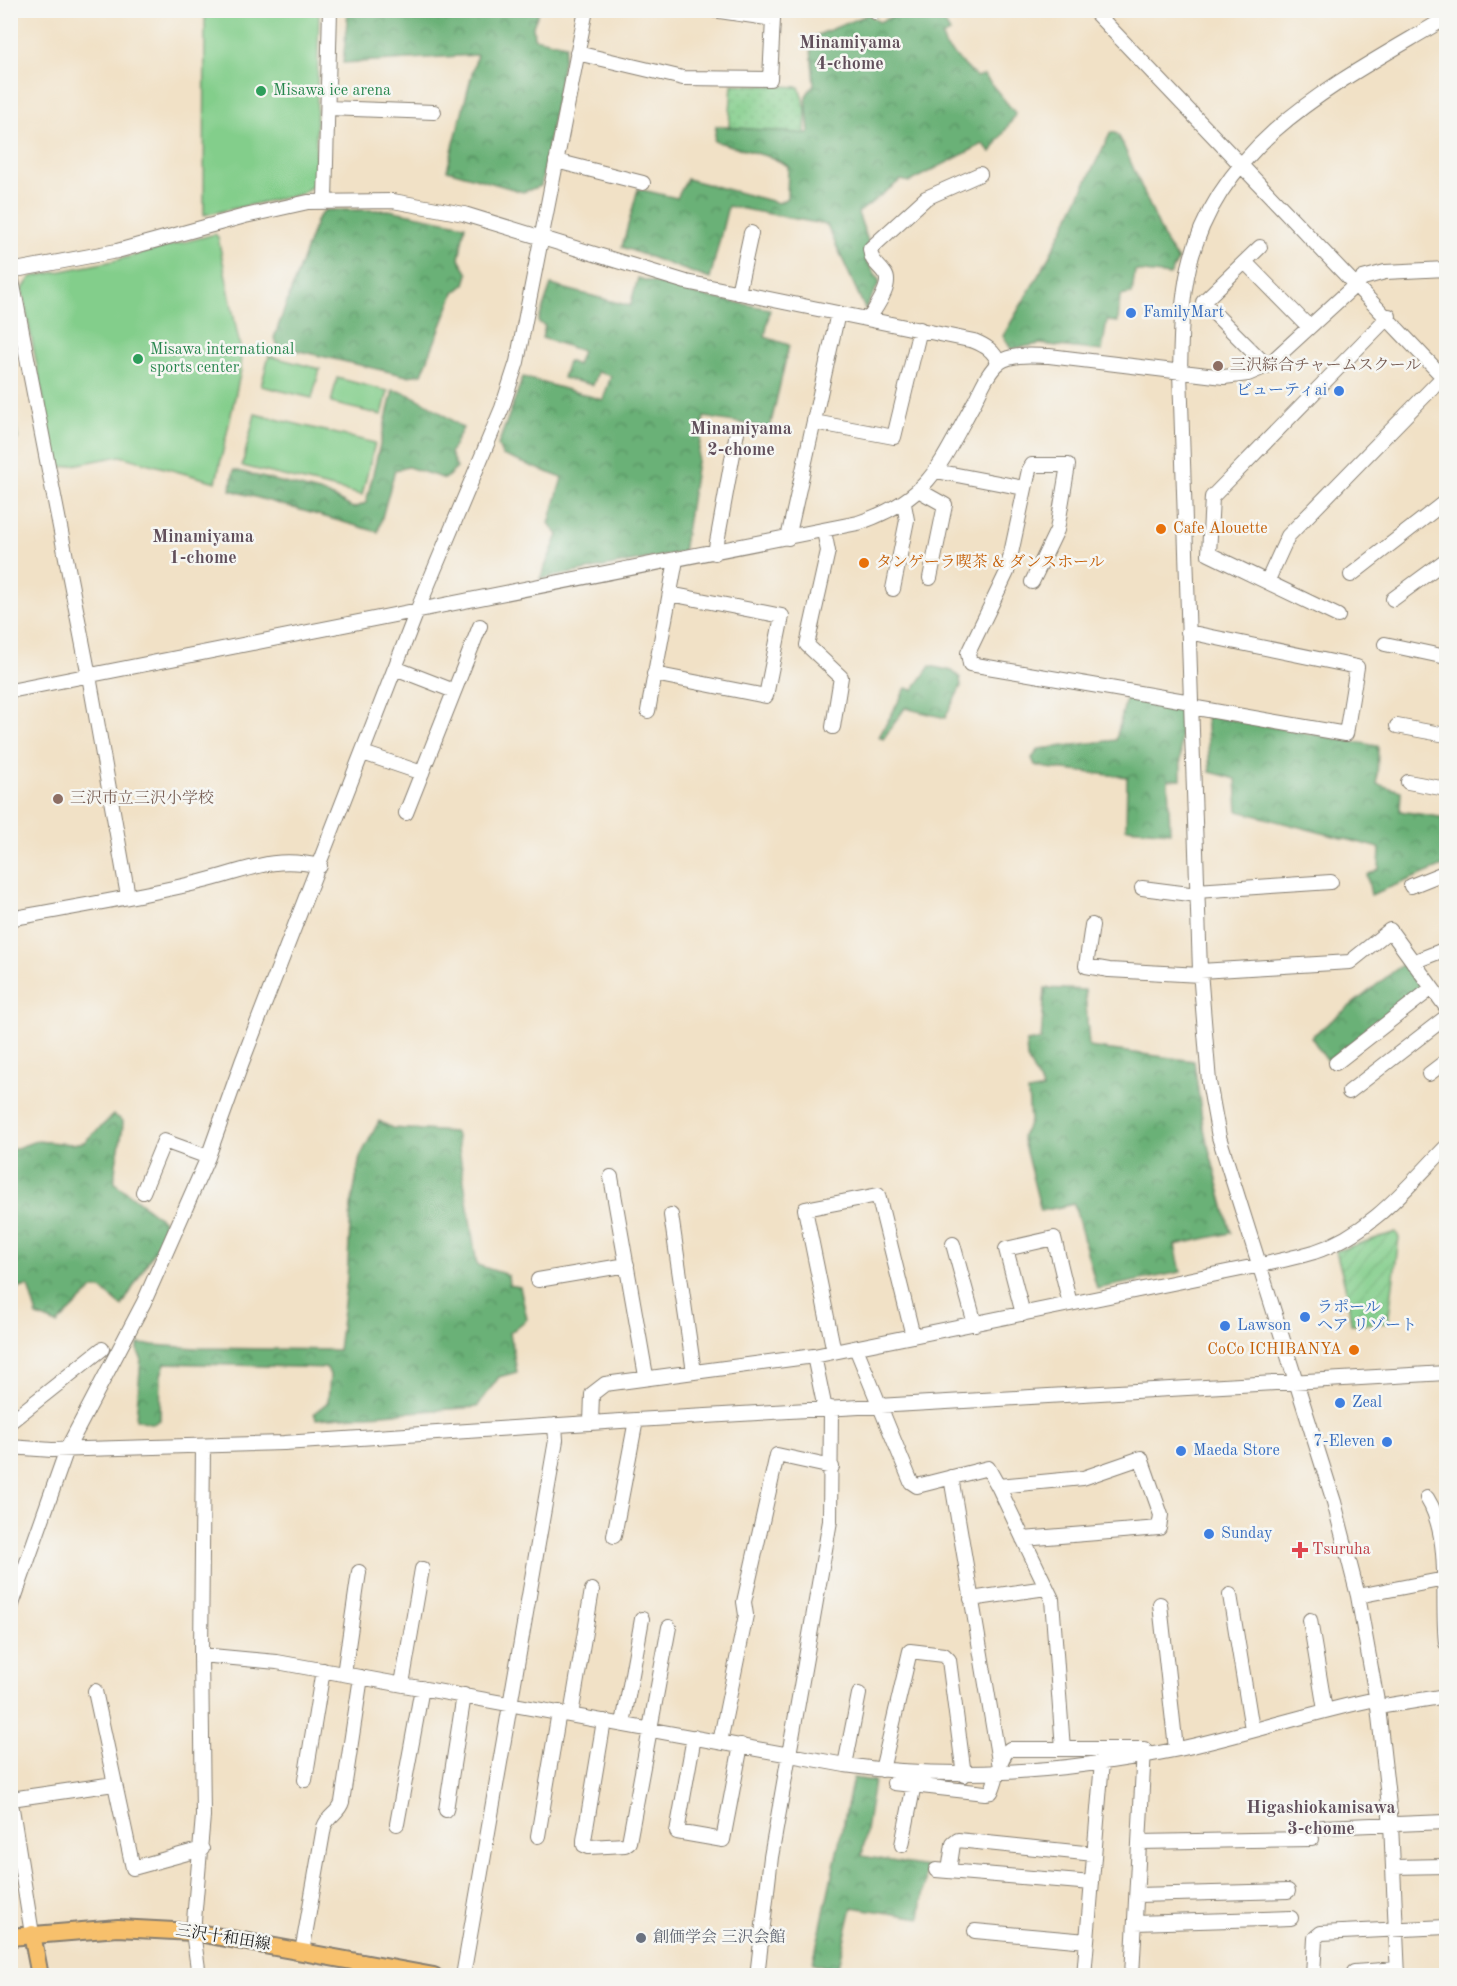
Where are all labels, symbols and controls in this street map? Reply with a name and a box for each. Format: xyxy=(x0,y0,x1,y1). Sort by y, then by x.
district label: Minamiyama 4-chome xyxy=(799,34,901,73)
place label: Misawa ice arena xyxy=(273,83,391,99)
marker: Misawa ice arena xyxy=(254,84,268,98)
place label: FamilyMart xyxy=(1143,305,1224,321)
marker: FamilyMart xyxy=(1124,306,1138,320)
place label: Misawa international sports center xyxy=(150,342,294,376)
marker: Misawa international sports center xyxy=(131,352,145,366)
place label: 三沢綜合チャームスクール xyxy=(1230,356,1421,374)
marker: 三沢綜合チャームスクール xyxy=(1211,359,1225,373)
place label: ビューティai xyxy=(1236,382,1327,399)
marker: ビューティai xyxy=(1332,384,1346,398)
district label: Minamiyama 2-chome xyxy=(690,420,792,459)
place label: Cafe Alouette xyxy=(1173,521,1268,537)
marker: Cafe Alouette xyxy=(1154,522,1168,536)
district label: Minamiyama 1-chome xyxy=(152,528,254,567)
place label: タンゲーラ喫茶 & ダンスホール xyxy=(876,553,1105,571)
marker: タンゲーラ喫茶 & ダンスホール xyxy=(857,556,871,570)
place label: 三沢市立三沢小学校 xyxy=(70,789,214,807)
marker: 三沢市立三沢小学校 xyxy=(51,792,65,806)
place label: ラポール ヘア リゾート xyxy=(1317,1299,1417,1334)
marker: ラポール ヘア リゾート xyxy=(1298,1310,1312,1324)
place label: Lawson xyxy=(1237,1318,1292,1334)
marker: Lawson xyxy=(1218,1319,1232,1333)
place label: CoCo ICHIBANYA xyxy=(1207,1342,1342,1358)
marker: CoCo ICHIBANYA xyxy=(1347,1343,1361,1357)
place label: Zeal xyxy=(1352,1395,1382,1411)
marker: Zeal xyxy=(1333,1396,1347,1410)
place label: 7-Eleven xyxy=(1313,1434,1375,1450)
marker: 7-Eleven xyxy=(1380,1435,1394,1449)
place label: Maeda Store xyxy=(1193,1443,1280,1459)
marker: Maeda Store xyxy=(1174,1444,1188,1458)
place label: Sunday xyxy=(1221,1526,1273,1542)
marker: Sunday xyxy=(1202,1527,1216,1541)
place label: Tsuruha xyxy=(1312,1542,1371,1558)
marker: Tsuruha xyxy=(1293,1543,1307,1557)
district label: Higashiokamisawa 3-chome xyxy=(1246,1799,1396,1838)
street label: 三沢十和田線 xyxy=(174,1921,272,1953)
place label: 創価学会 三沢会館 xyxy=(653,1928,785,1946)
marker: 創価学会 三沢会館 xyxy=(634,1931,648,1945)

